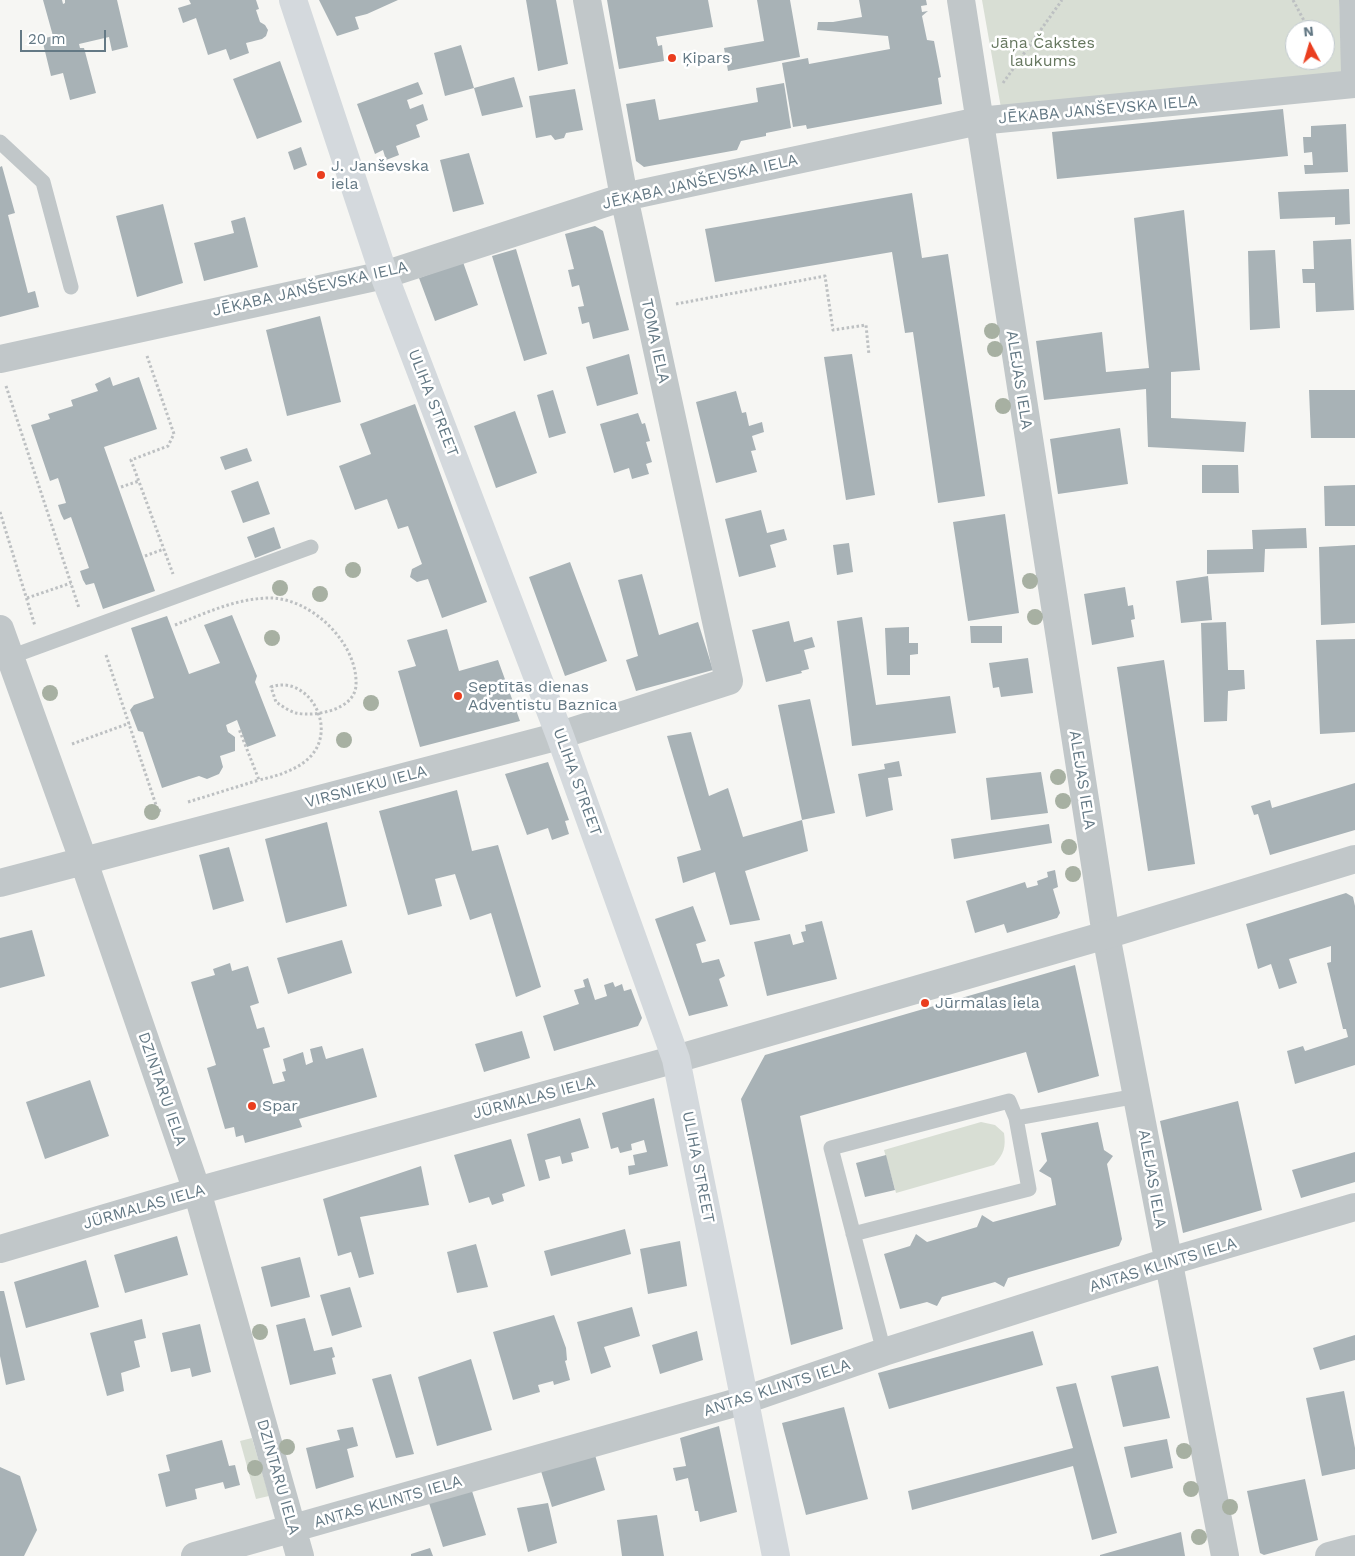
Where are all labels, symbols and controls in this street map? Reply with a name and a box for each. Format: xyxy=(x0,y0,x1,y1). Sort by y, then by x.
scale bar xyxy=(22,20,109,52)
north arrow xyxy=(1285,20,1335,70)
text: N xyxy=(1303,23,1315,40)
text: 20 m xyxy=(28,30,66,48)
park label: Jāņa Čakstes laukums xyxy=(991,33,1095,71)
place label: Ķipars xyxy=(682,48,730,68)
marker: Ķipars xyxy=(666,52,678,64)
street label: JĒKABA JANŠEVSKA IELA xyxy=(998,92,1198,128)
street label: JĒKABA JANŠEVSKA IELA xyxy=(600,150,800,214)
place label: J. Janševska iela xyxy=(331,156,429,194)
marker: J. Janševska iela xyxy=(315,169,327,181)
street label: JĒKABA JANŠEVSKA IELA xyxy=(210,257,410,321)
street label: TOMA IELA xyxy=(637,297,673,385)
street label: ALEJAS IELA xyxy=(1002,329,1036,431)
street label: ULIHA STREET xyxy=(404,347,462,459)
place label: Septītās dienas Adventistu Baznīca xyxy=(468,677,617,715)
marker: Septītās dienas Adventistu Baznīca xyxy=(452,690,464,702)
street label: ULIHA STREET xyxy=(549,725,605,839)
street label: ALEJAS IELA xyxy=(1065,729,1099,831)
street label: VIRSNIEKU IELA xyxy=(303,762,429,812)
place label: Jūrmalas iela xyxy=(935,993,1040,1013)
marker: Jūrmalas iela xyxy=(919,997,931,1009)
street label: DZINTARU IELA xyxy=(134,1030,190,1148)
street label: JŪRMALAS IELA xyxy=(471,1072,597,1124)
place label: Spar xyxy=(262,1096,298,1116)
marker: Spar xyxy=(246,1100,258,1112)
street label: ULIHA STREET xyxy=(678,1109,718,1225)
street label: ALEJAS IELA xyxy=(1134,1128,1170,1230)
street label: JŪRMALAS IELA xyxy=(81,1180,207,1234)
street label: ANTAS KLINTS IELA xyxy=(1087,1233,1239,1297)
street label: ANTAS KLINTS IELA xyxy=(701,1355,853,1421)
street label: DZINTARU IELA xyxy=(252,1417,304,1537)
street label: ANTAS KLINTS IELA xyxy=(312,1472,464,1532)

